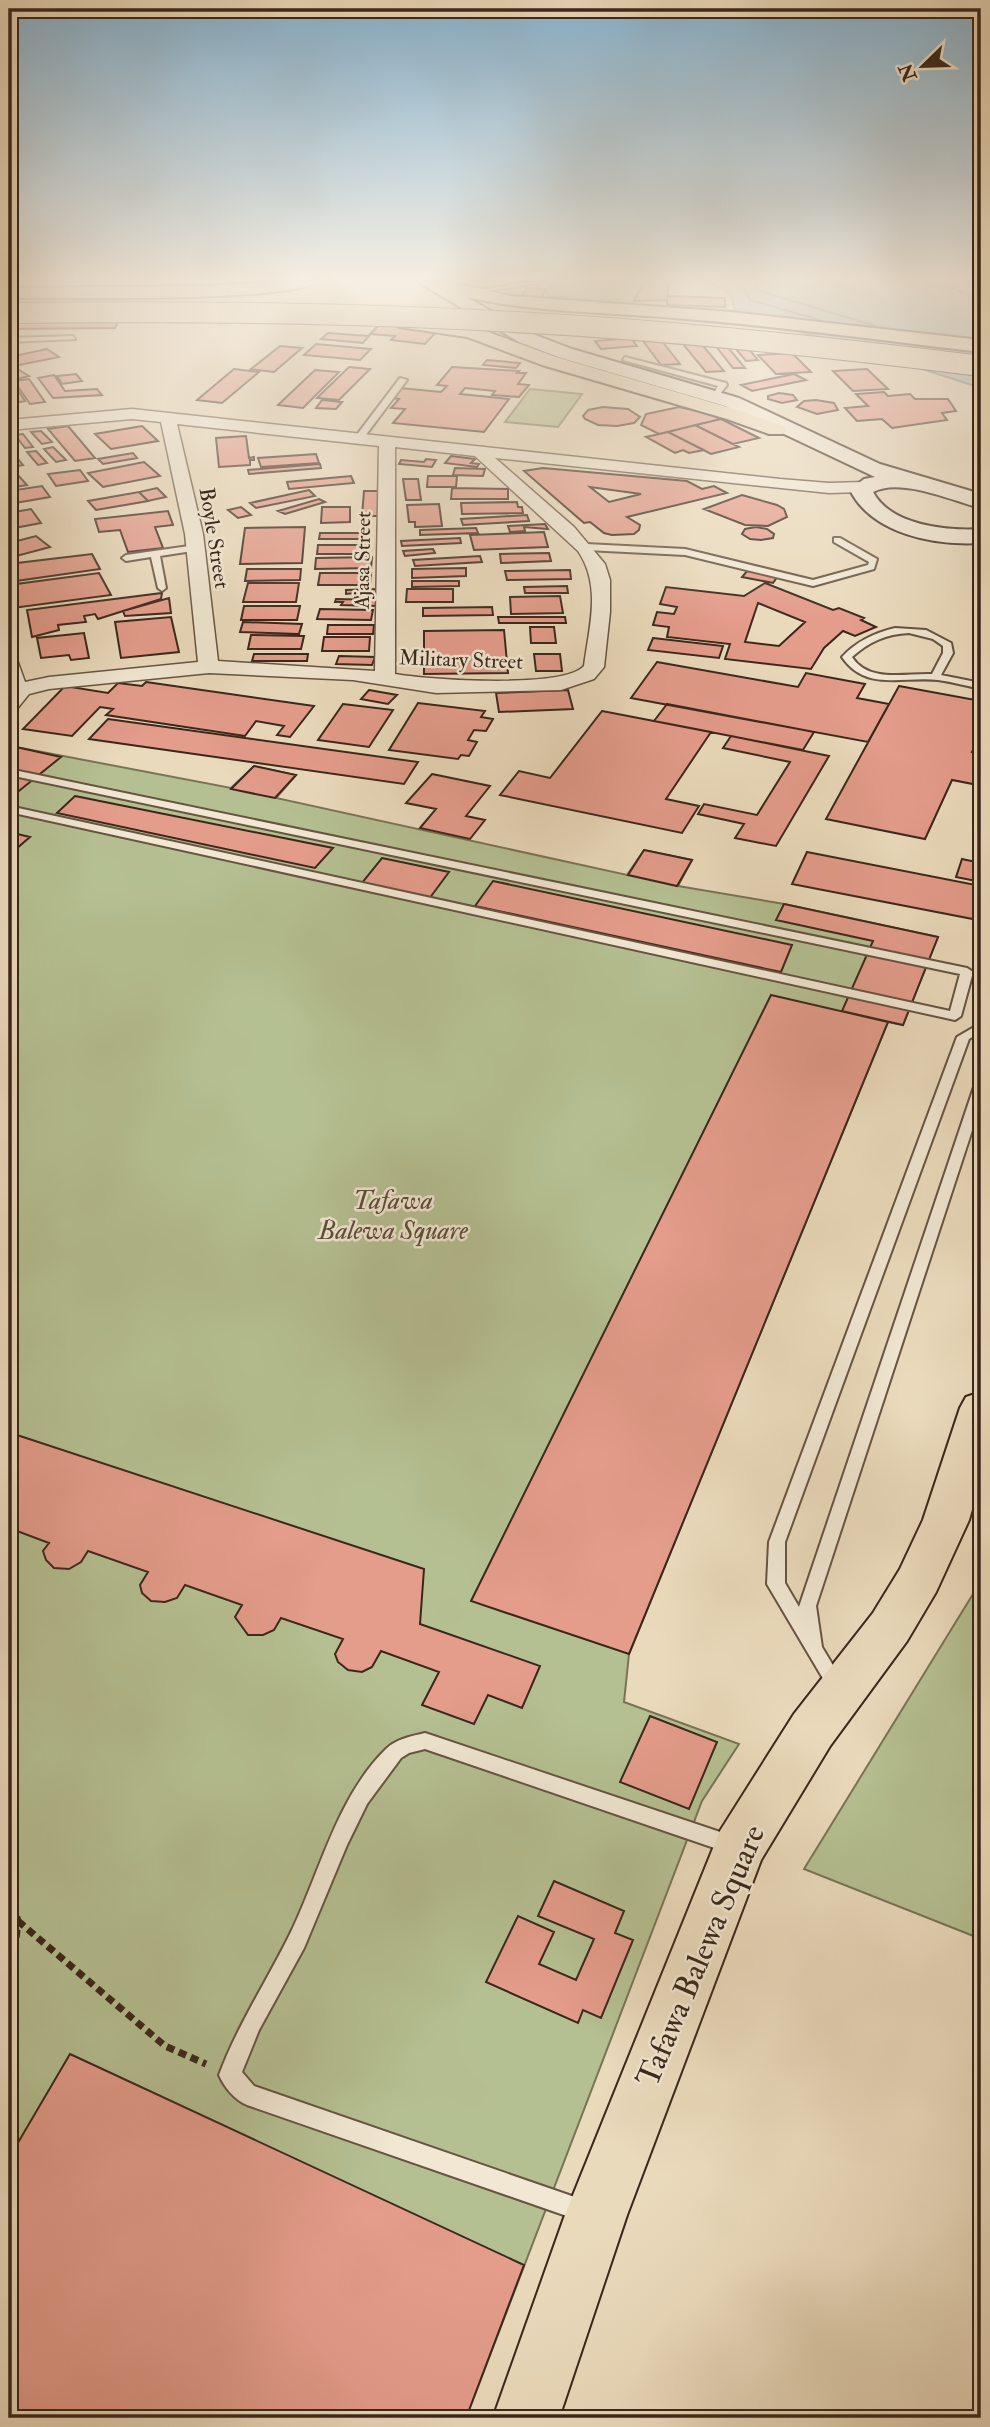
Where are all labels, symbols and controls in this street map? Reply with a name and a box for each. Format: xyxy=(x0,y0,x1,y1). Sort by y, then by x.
north arrow xyxy=(888,32,958,102)
text: N xyxy=(894,59,923,86)
street label: Boyle Street xyxy=(193,486,235,591)
street label: Ajasa Street xyxy=(349,511,377,610)
street label: Military Street xyxy=(398,644,524,676)
park label: Tafawa Balewa Square xyxy=(316,1185,468,1247)
street label: Tafawa Balewa Square xyxy=(628,1819,774,2093)

